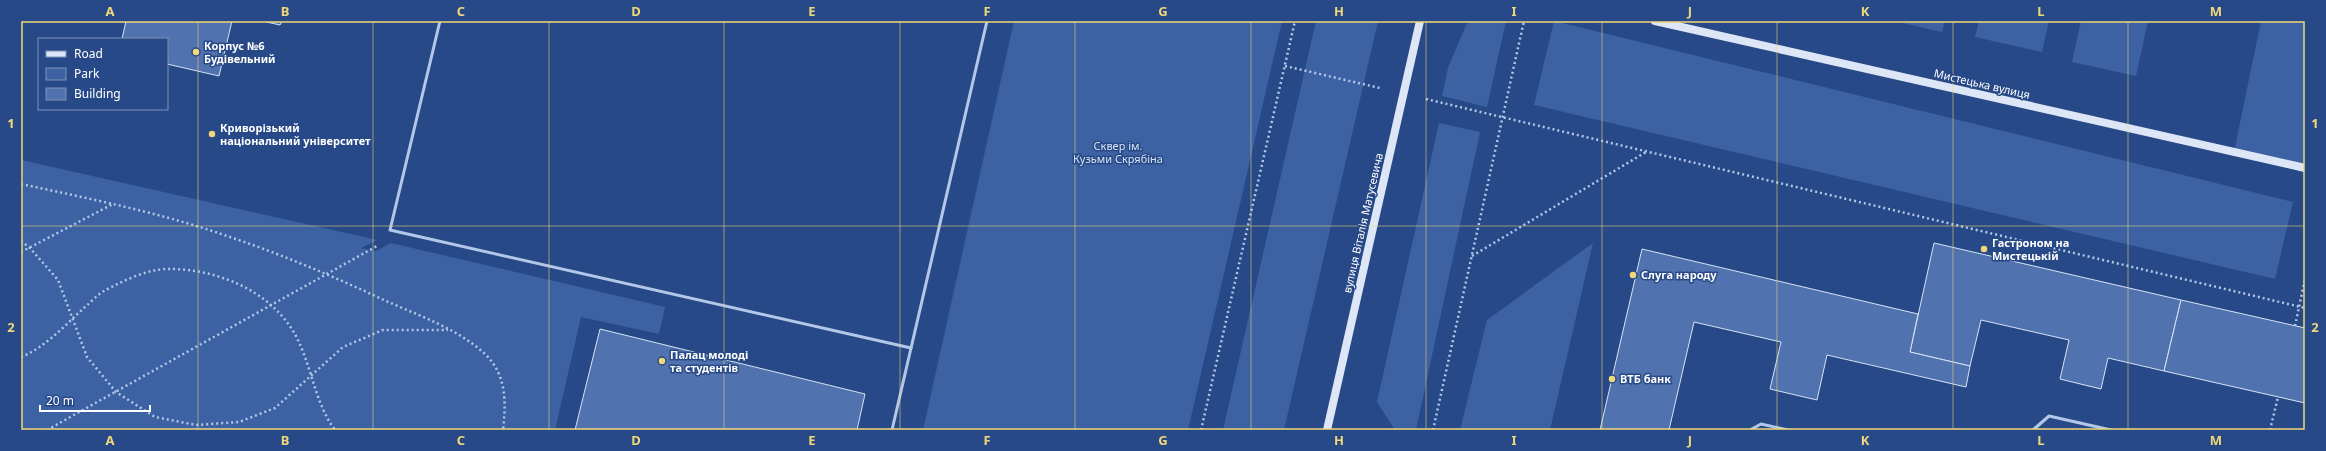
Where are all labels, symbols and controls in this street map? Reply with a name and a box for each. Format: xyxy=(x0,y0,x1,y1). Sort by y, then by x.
text: A xyxy=(106,2,115,20)
text: B xyxy=(281,2,289,20)
text: C xyxy=(457,2,465,20)
text: D xyxy=(631,2,641,20)
text: E xyxy=(808,2,816,20)
text: F xyxy=(983,2,991,20)
text: G xyxy=(1158,2,1168,20)
text: H xyxy=(1334,2,1344,20)
text: I xyxy=(1511,2,1517,20)
text: J xyxy=(1687,2,1692,20)
text: K xyxy=(1861,2,1870,20)
text: L xyxy=(2037,2,2045,20)
text: M xyxy=(2210,2,2222,20)
legend xyxy=(38,38,168,110)
place label: Корпус №6 Будівельний xyxy=(204,38,276,66)
text: Road xyxy=(74,45,103,62)
marker: Корпус №6 Будівельний xyxy=(191,47,201,57)
text: Park xyxy=(74,65,100,82)
street label: Мистецька вулиця xyxy=(1933,65,2032,102)
text: Building xyxy=(74,85,121,102)
text: 1 xyxy=(7,114,15,132)
text: 1 xyxy=(2311,114,2319,132)
place label: Криворізький національний університет xyxy=(220,120,371,148)
marker: Криворізький національний університет xyxy=(207,129,217,139)
park label: Сквер ім. Кузьми Скрябіна xyxy=(1073,138,1163,166)
street label: вулиця Віталія Матусевича xyxy=(1339,151,1386,294)
place label: Гастроном на Мистецькій xyxy=(1992,235,2069,263)
marker: Гастроном на Мистецькій xyxy=(1979,244,1989,254)
place label: Слуга народу xyxy=(1641,267,1717,282)
marker: Слуга народу xyxy=(1628,270,1638,280)
text: 2 xyxy=(7,318,15,336)
text: 2 xyxy=(2311,318,2319,336)
place label: Палац молоді та студентів xyxy=(670,347,748,375)
marker: Палац молоді та студентів xyxy=(657,356,667,366)
place label: ВТБ банк xyxy=(1620,371,1671,386)
marker: ВТБ банк xyxy=(1607,374,1617,384)
scale bar xyxy=(40,387,150,413)
text: 20 m xyxy=(46,392,74,409)
text: A xyxy=(106,431,115,449)
text: B xyxy=(281,431,289,449)
text: C xyxy=(457,431,465,449)
text: D xyxy=(631,431,641,449)
text: E xyxy=(808,431,816,449)
text: F xyxy=(983,431,991,449)
text: G xyxy=(1158,431,1168,449)
text: H xyxy=(1334,431,1344,449)
text: I xyxy=(1511,431,1517,449)
text: J xyxy=(1687,431,1692,449)
text: K xyxy=(1861,431,1870,449)
text: L xyxy=(2037,431,2045,449)
text: M xyxy=(2210,431,2222,449)

